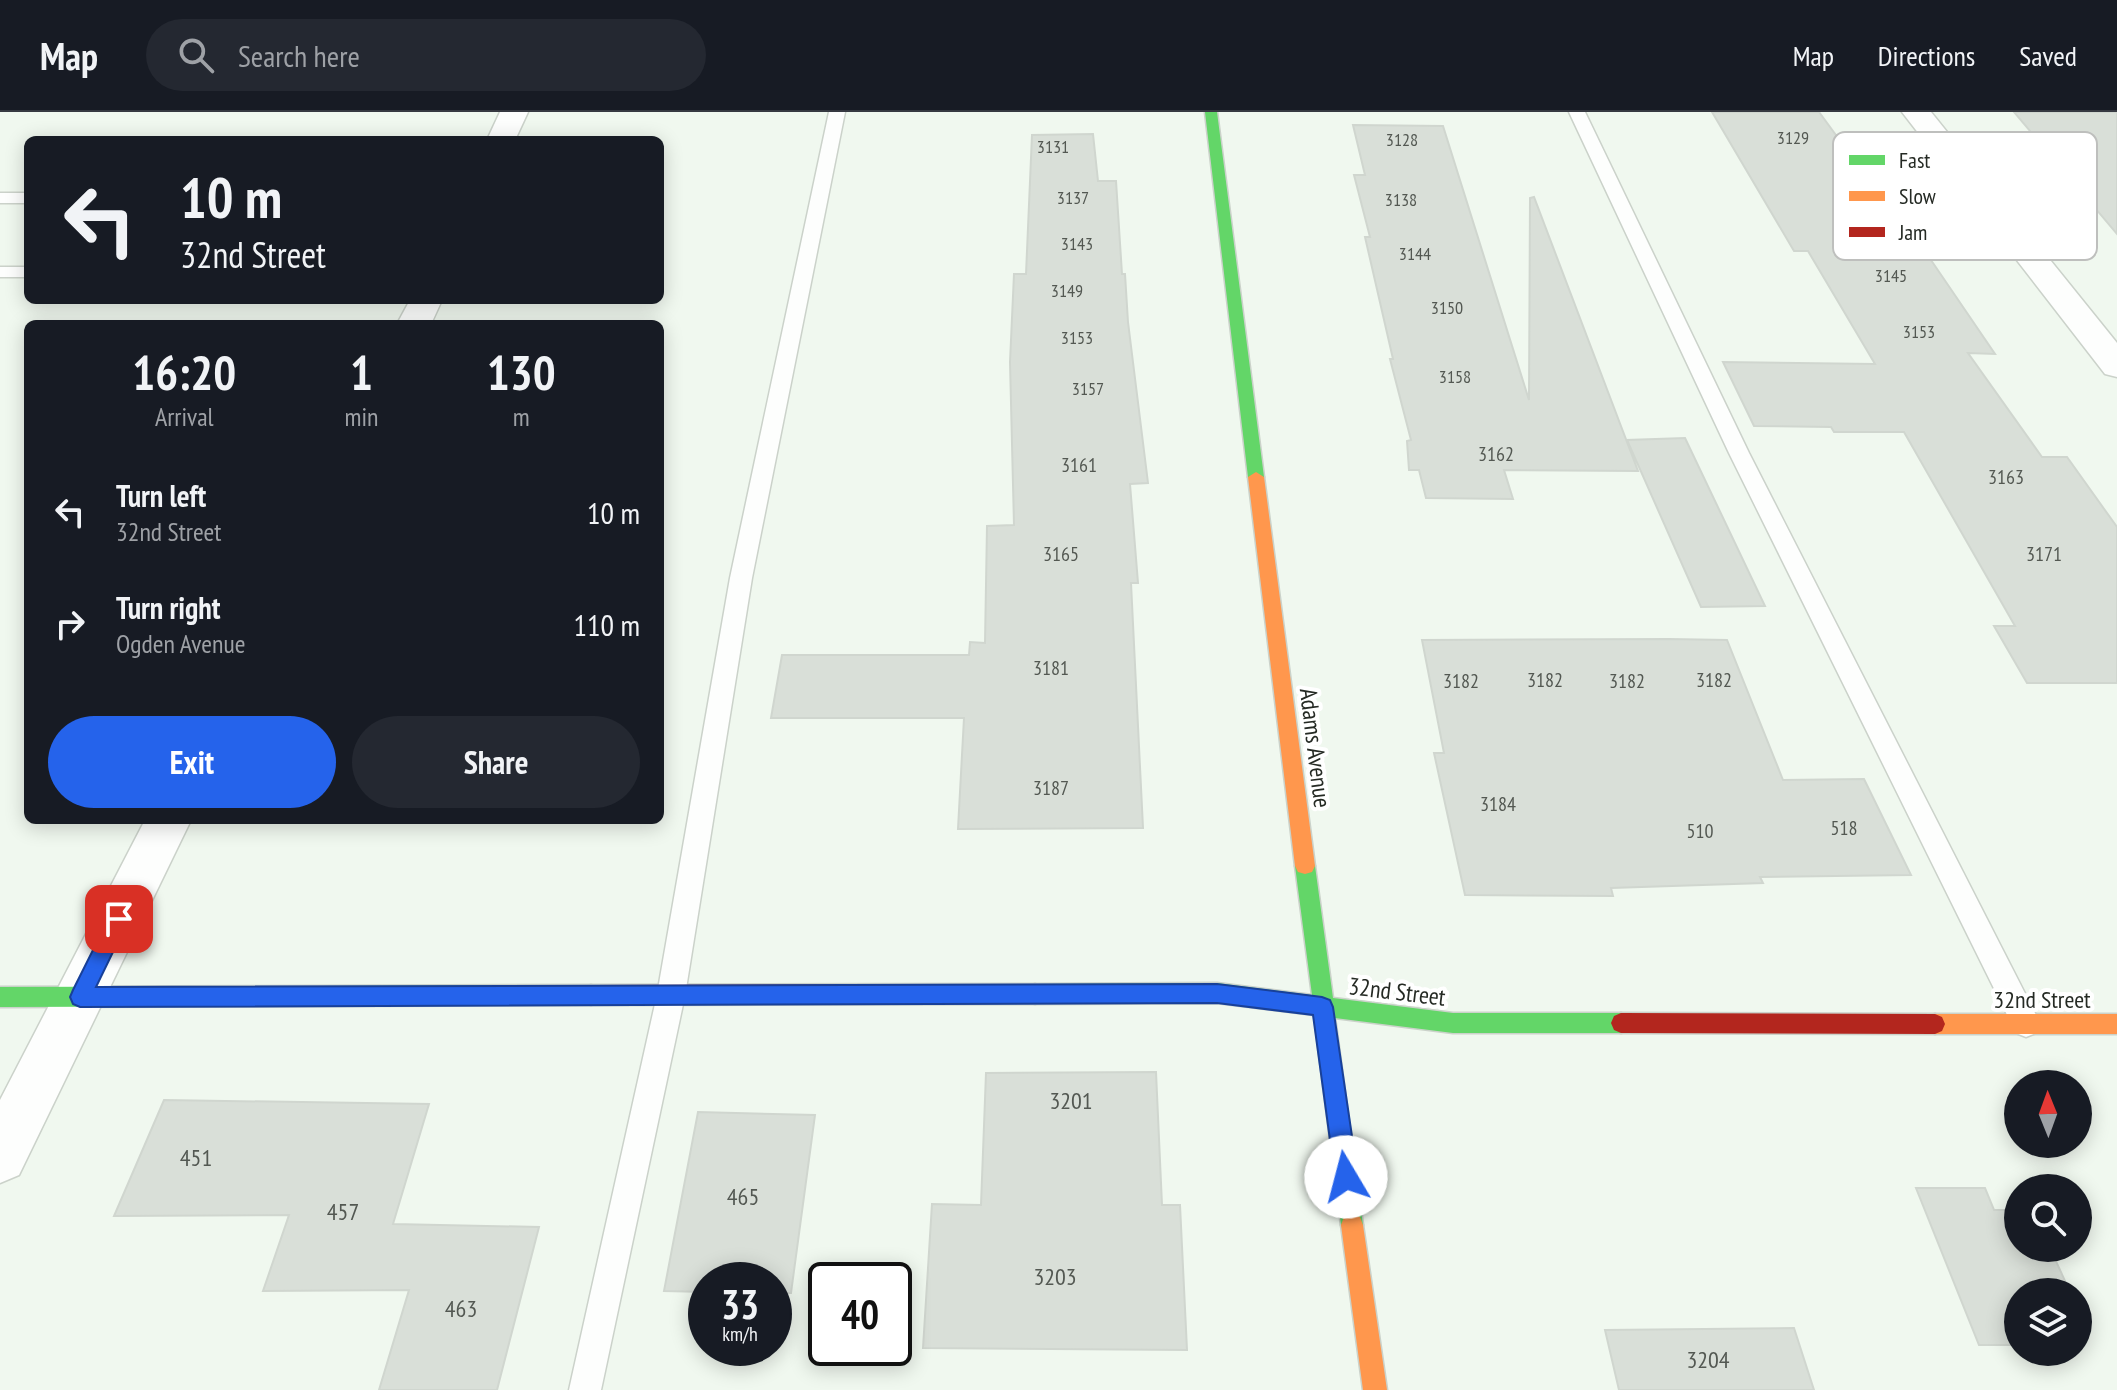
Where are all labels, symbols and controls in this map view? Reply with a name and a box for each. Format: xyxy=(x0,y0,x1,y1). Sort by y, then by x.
search box xyxy=(146,19,706,91)
text: Map xyxy=(40,31,98,80)
icon: search xyxy=(174,33,218,77)
text: Search here xyxy=(238,36,360,75)
text: Map xyxy=(1793,37,1834,74)
text: Directions xyxy=(1878,37,1975,74)
text: Saved xyxy=(2019,37,2077,74)
house number: 3129 xyxy=(1777,126,1809,149)
house number: 3128 xyxy=(1386,128,1418,151)
legend xyxy=(1833,132,2097,260)
house number: 3131 xyxy=(1037,135,1069,158)
text: Fast xyxy=(1899,146,1930,174)
text: 10 m xyxy=(180,161,282,233)
icon: left xyxy=(48,168,152,272)
text: Slow xyxy=(1899,182,1936,210)
house number: 3137 xyxy=(1057,186,1089,209)
house number: 3138 xyxy=(1385,188,1417,211)
text: Jam xyxy=(1898,218,1927,246)
text: 32nd Street xyxy=(180,231,326,278)
house number: 3143 xyxy=(1061,232,1093,255)
house number: 3144 xyxy=(1399,242,1431,265)
house number: 3145 xyxy=(1875,264,1907,287)
house number: 3149 xyxy=(1051,279,1083,302)
house number: 3150 xyxy=(1431,296,1463,319)
house number: 3153 xyxy=(1903,320,1935,343)
house number: 3153 xyxy=(1061,326,1093,349)
text: 16:20 xyxy=(132,341,236,403)
text: 1 xyxy=(350,341,373,403)
text: 130 xyxy=(487,341,556,403)
house number: 3158 xyxy=(1439,365,1471,388)
house number: 3157 xyxy=(1072,377,1104,400)
text: Arrival xyxy=(155,400,214,433)
text: min xyxy=(344,400,378,433)
text: m xyxy=(513,400,530,433)
house number: 3162 xyxy=(1478,441,1514,467)
house number: 3161 xyxy=(1061,452,1097,478)
house number: 3163 xyxy=(1988,464,2024,490)
text: Turn left xyxy=(116,476,206,515)
icon: left xyxy=(48,490,92,534)
text: 10 m xyxy=(587,493,640,532)
text: 32nd Street xyxy=(116,515,221,548)
house number: 3165 xyxy=(1043,541,1079,567)
house number: 3171 xyxy=(2026,541,2062,567)
text: Turn right xyxy=(116,588,220,627)
icon: right xyxy=(48,602,92,646)
text: 110 m xyxy=(574,605,640,644)
text: Ogden Avenue xyxy=(116,627,245,660)
house number: 3181 xyxy=(1033,655,1069,681)
house number: 3182 xyxy=(1527,667,1563,693)
house number: 3182 xyxy=(1696,667,1732,693)
house number: 3182 xyxy=(1443,668,1479,694)
house number: 3182 xyxy=(1609,668,1645,694)
street label: Adams Avenue xyxy=(1293,686,1338,809)
button: Exit xyxy=(48,716,336,808)
button: Share xyxy=(352,716,640,808)
house number: 3187 xyxy=(1033,775,1069,801)
house number: 3184 xyxy=(1480,791,1516,817)
house number: 518 xyxy=(1831,815,1858,841)
house number: 510 xyxy=(1687,818,1714,844)
pin xyxy=(85,885,153,953)
icon: arrive xyxy=(97,897,141,941)
street label: 32nd Street xyxy=(1347,970,1448,1013)
street label: 32nd Street xyxy=(1993,984,2091,1015)
north arrow xyxy=(2004,1070,2092,1158)
map controls xyxy=(2004,1070,2092,1366)
house number: 3201 xyxy=(1049,1085,1093,1116)
position arrow xyxy=(1304,1135,1388,1219)
house number: 451 xyxy=(180,1142,212,1173)
button: search xyxy=(2004,1174,2092,1262)
house number: 465 xyxy=(727,1181,759,1212)
house number: 457 xyxy=(327,1196,359,1227)
house number: 3203 xyxy=(1033,1261,1077,1292)
speed limit sign: 40 xyxy=(808,1262,912,1366)
text: 33 xyxy=(721,1278,759,1330)
button: layers xyxy=(2004,1278,2092,1366)
house number: 463 xyxy=(445,1293,477,1324)
text: km/h xyxy=(722,1321,758,1347)
house number: 3204 xyxy=(1686,1344,1730,1375)

